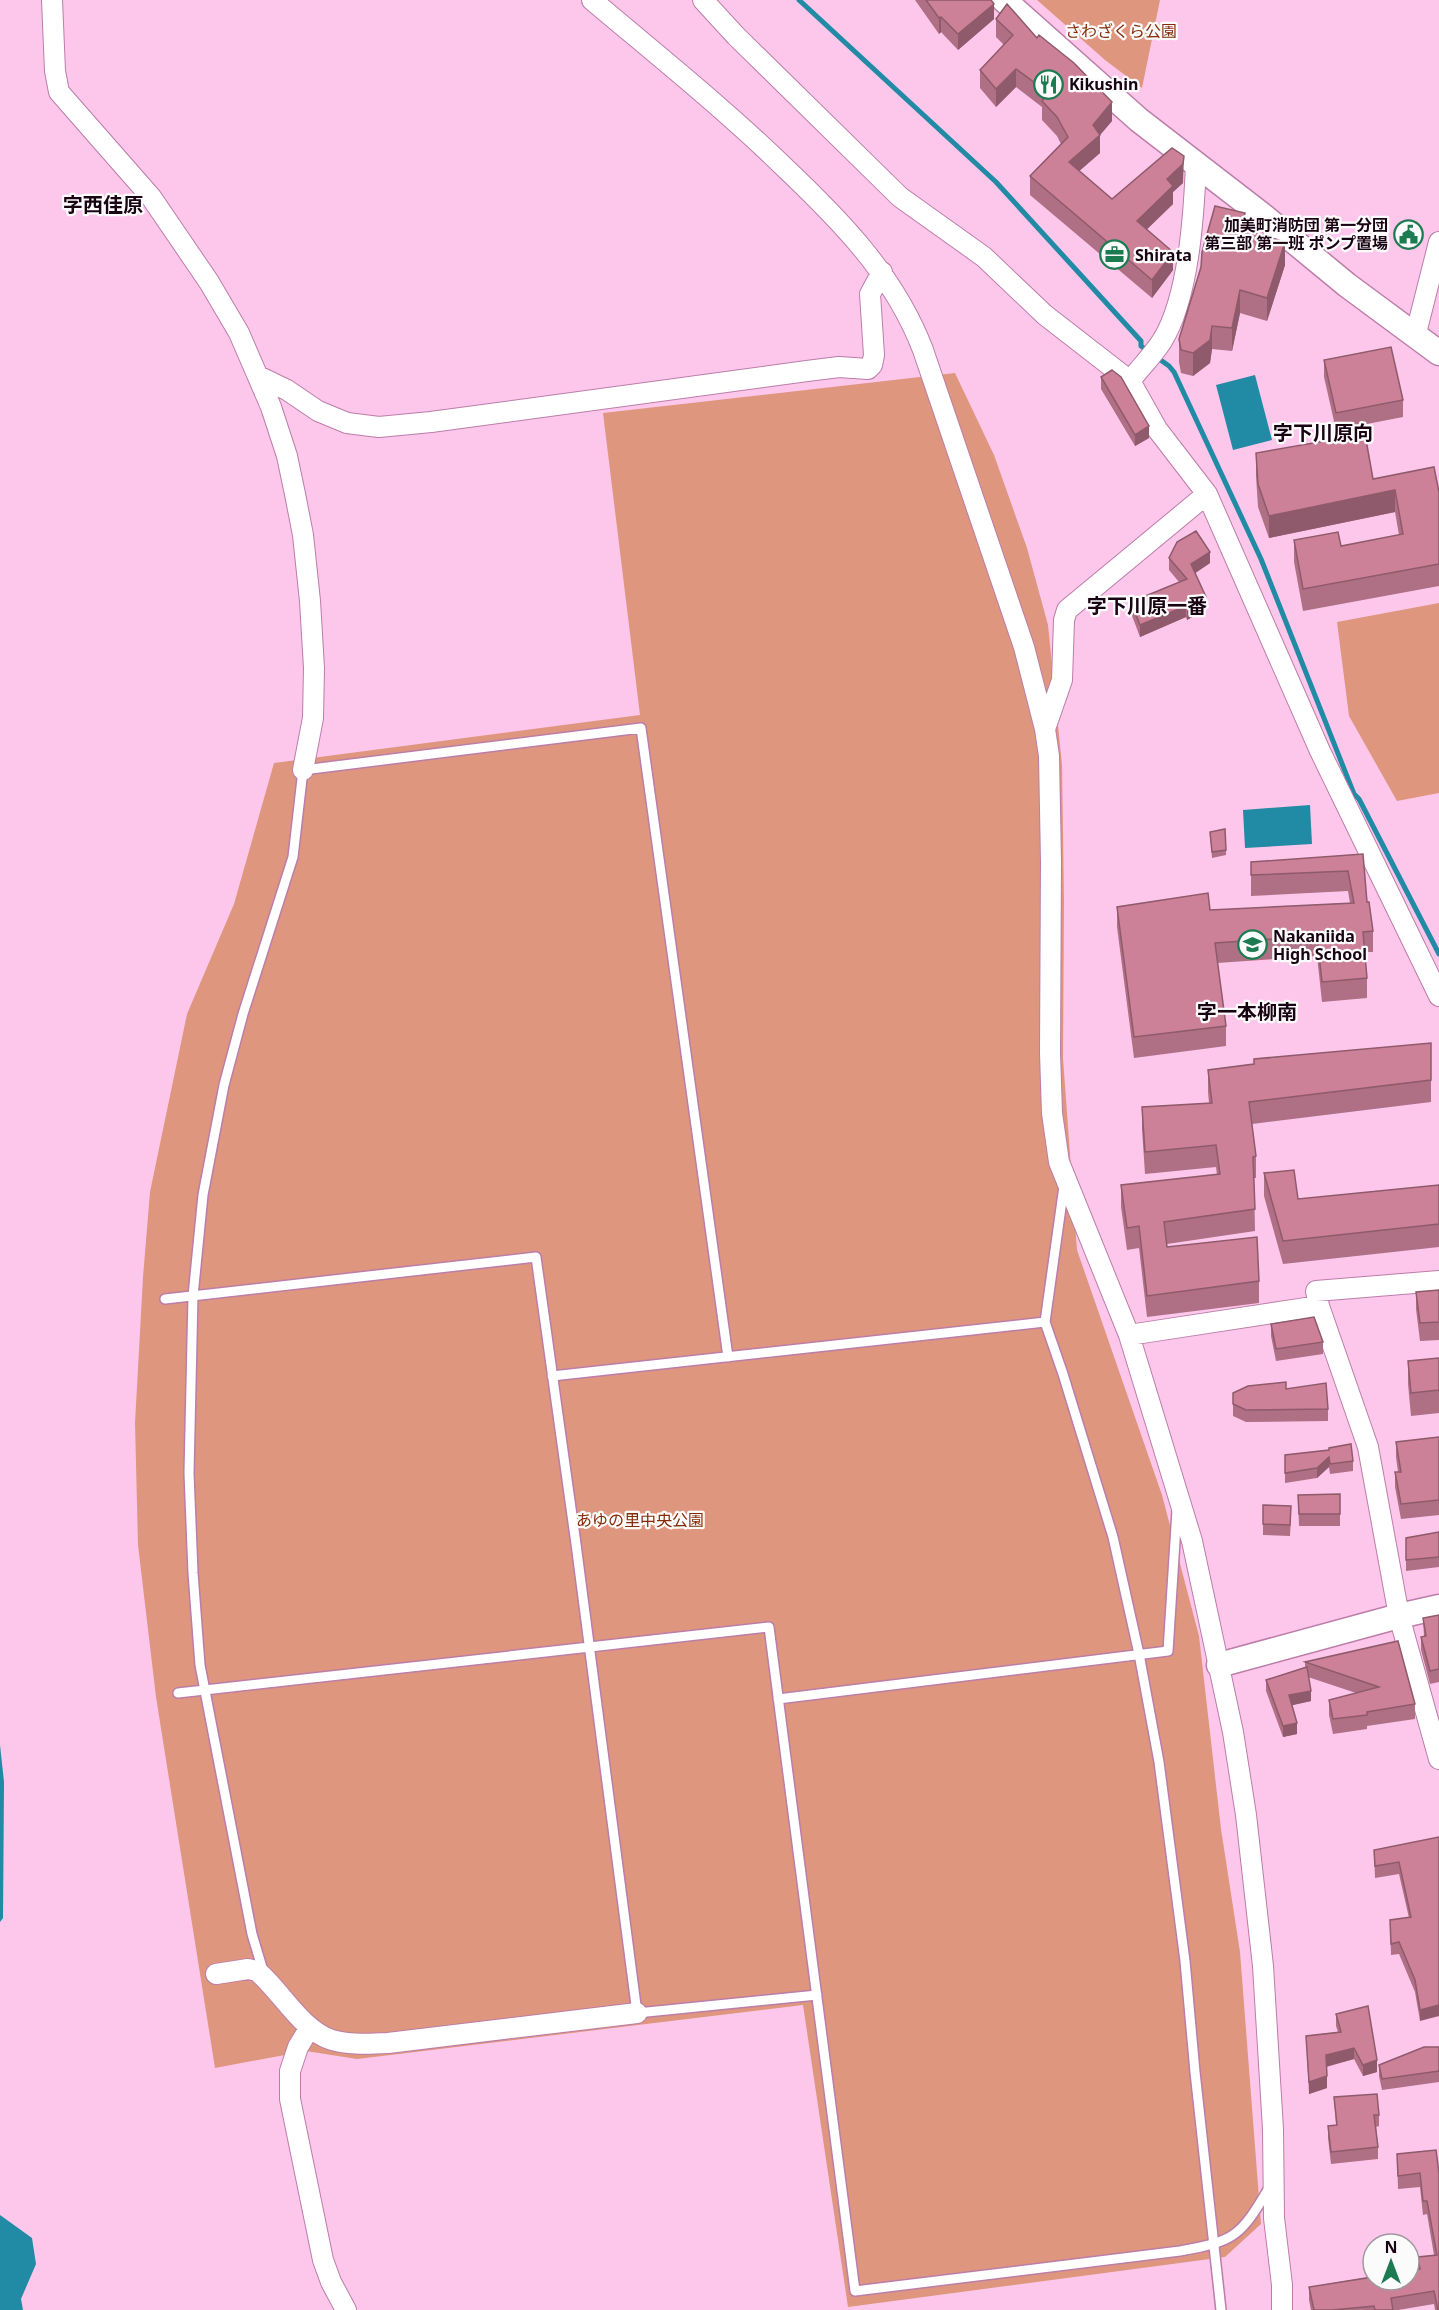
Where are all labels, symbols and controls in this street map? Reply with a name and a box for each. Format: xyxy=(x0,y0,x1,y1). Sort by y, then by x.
park label: さわざくら公園 xyxy=(1065,20,1177,42)
restaurant icon: Kikushin xyxy=(1032,68,1064,100)
place label: Kikushin xyxy=(1069,73,1138,95)
district label: 字西佳原 xyxy=(63,191,143,218)
place label: 加美町消防団 第一分団 第三部 第一班 ポンプ置場 xyxy=(1204,214,1388,254)
public building icon: 加美町消防団 第一分団 第三部 第一班 ポンプ置場 xyxy=(1393,218,1425,250)
office icon: Shirata xyxy=(1098,239,1130,271)
place label: Shirata xyxy=(1135,244,1192,266)
district label: 字下川原向 xyxy=(1273,419,1373,446)
district label: 字下川原一番 xyxy=(1087,592,1207,619)
place label: Nakaniida High School xyxy=(1273,925,1367,965)
school or university icon: Nakaniida High School xyxy=(1236,929,1268,961)
district label: 字一本柳南 xyxy=(1197,998,1297,1025)
park label: あゆの里中央公園 xyxy=(576,1509,704,1531)
north arrow xyxy=(1361,2232,1421,2292)
text: N xyxy=(1384,2236,1398,2258)

